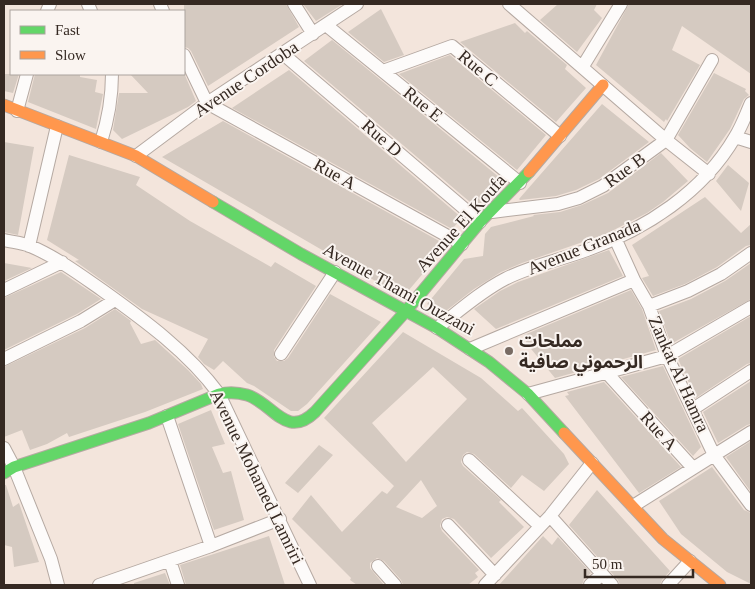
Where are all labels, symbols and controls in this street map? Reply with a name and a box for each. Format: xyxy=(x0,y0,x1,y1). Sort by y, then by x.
legend xyxy=(10,10,185,75)
text: Fast xyxy=(55,22,81,38)
street label: Avenue Cordoba xyxy=(190,37,302,121)
street label: Rue C xyxy=(454,46,502,90)
text: Slow xyxy=(55,47,86,63)
street label: Rue E xyxy=(399,82,447,126)
street label: Rue D xyxy=(358,115,406,161)
street label: Rue B xyxy=(601,149,649,191)
street label: Rue A xyxy=(310,154,360,194)
street label: Avenue El Koufa xyxy=(412,170,510,276)
street label: Avenue Granada xyxy=(525,215,643,279)
street label: Avenue Thami Ouzzani xyxy=(320,239,478,339)
street label: Zankat Al Hamra xyxy=(644,313,714,435)
place label: مملحات الرحموني صافية xyxy=(519,331,643,376)
marker: مملحات الرحموني صافية xyxy=(503,345,515,357)
street label: Avenue Mohamed Lamriri xyxy=(206,387,308,567)
street label: Rue A xyxy=(636,407,682,455)
scale bar xyxy=(585,546,692,578)
text: 50 m xyxy=(592,556,623,572)

